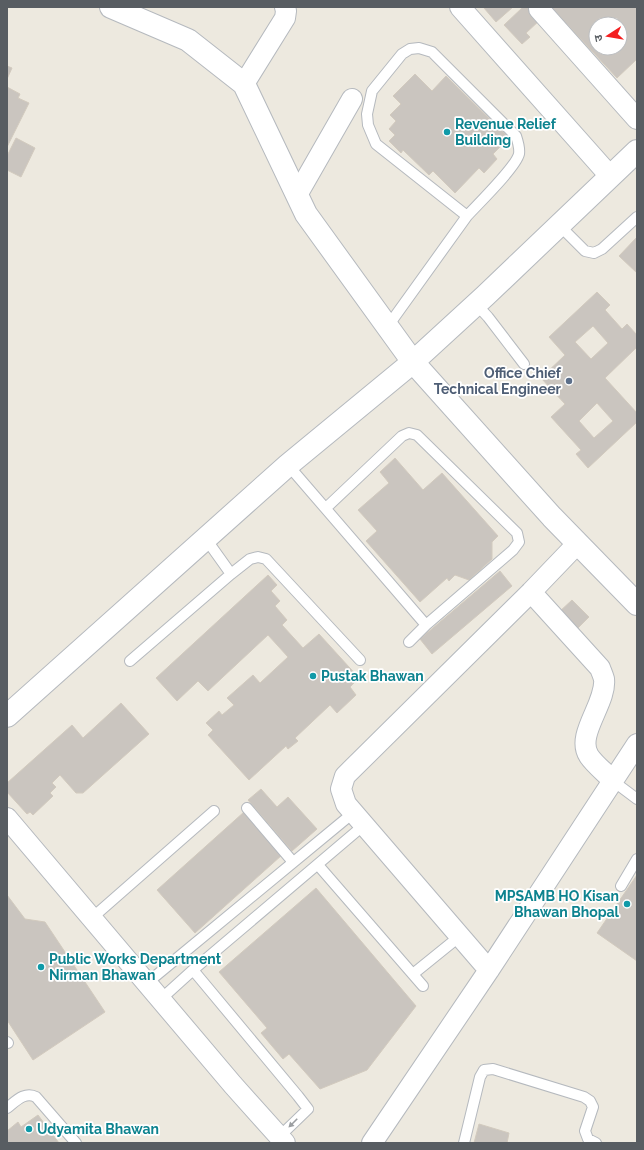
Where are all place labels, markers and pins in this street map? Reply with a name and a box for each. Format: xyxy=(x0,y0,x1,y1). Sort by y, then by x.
place label: Revenue Relief Building xyxy=(455,116,557,148)
marker: Revenue Relief Building xyxy=(442,127,452,137)
place label: Office Chief Technical Engineer xyxy=(434,365,562,397)
marker: Office Chief Technical Engineer xyxy=(564,376,574,386)
place label: Pustak Bhawan xyxy=(321,668,424,684)
marker: Pustak Bhawan xyxy=(308,671,318,681)
place label: MPSAMB HO Kisan Bhawan Bhopal xyxy=(495,888,620,920)
marker: MPSAMB HO Kisan Bhawan Bhopal xyxy=(622,899,632,909)
place label: Public Works Department Nirman Bhawan xyxy=(49,951,222,983)
marker: Public Works Department Nirman Bhawan xyxy=(36,962,46,972)
place label: Udyamita Bhawan xyxy=(37,1121,159,1137)
marker: Udyamita Bhawan xyxy=(24,1124,34,1134)

